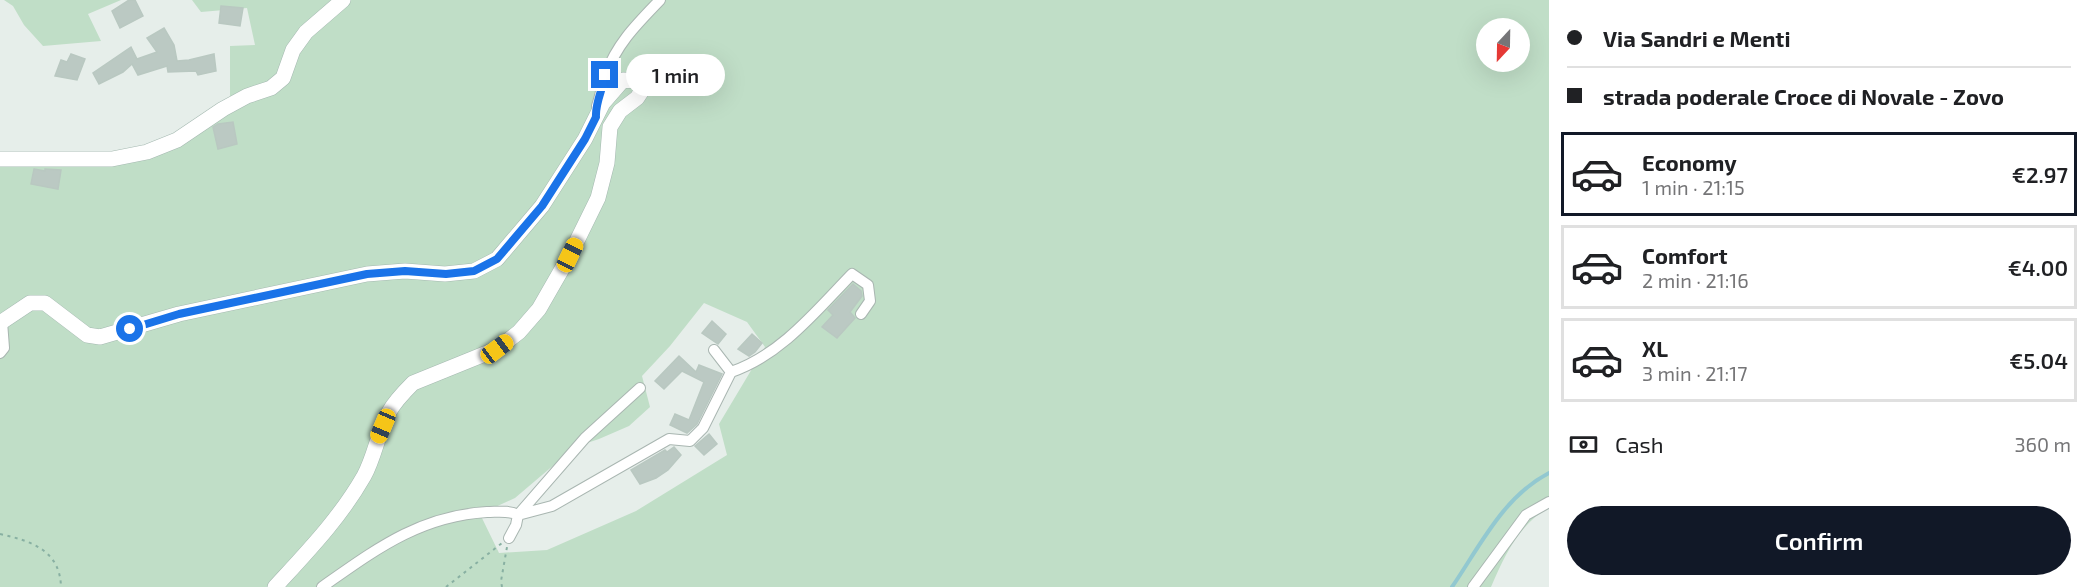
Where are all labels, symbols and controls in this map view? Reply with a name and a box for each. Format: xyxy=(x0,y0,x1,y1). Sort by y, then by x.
north arrow xyxy=(1476,18,1530,72)
map controls xyxy=(1476,18,1530,72)
text: Via Sandri e Menti xyxy=(1603,25,1790,51)
callout: 1 min xyxy=(626,54,725,96)
route end xyxy=(591,61,618,88)
text: 1 min xyxy=(652,63,699,87)
text: strada poderale Croce di Novale - Zovo xyxy=(1603,83,2004,109)
icon: car xyxy=(1570,147,1624,201)
text: Economy xyxy=(1642,149,1737,175)
text: €2.97 xyxy=(2012,161,2068,187)
text: 1 min · 21:15 xyxy=(1642,175,1745,199)
car xyxy=(554,235,586,275)
icon: car xyxy=(1570,240,1624,294)
text: Comfort xyxy=(1642,242,1727,268)
text: €4.00 xyxy=(2008,254,2068,280)
text: 2 min · 21:16 xyxy=(1642,268,1749,292)
route start xyxy=(116,315,143,342)
car xyxy=(477,331,517,367)
icon: car xyxy=(1570,333,1624,387)
text: XL xyxy=(1642,335,1668,361)
text: €5.04 xyxy=(2009,347,2068,373)
text: 3 min · 21:17 xyxy=(1642,361,1747,385)
car xyxy=(368,406,398,446)
icon: cash xyxy=(1567,428,1600,461)
text: Cash xyxy=(1615,431,1664,457)
text: 360 m xyxy=(2014,432,2071,456)
button: Confirm xyxy=(1567,506,2071,575)

